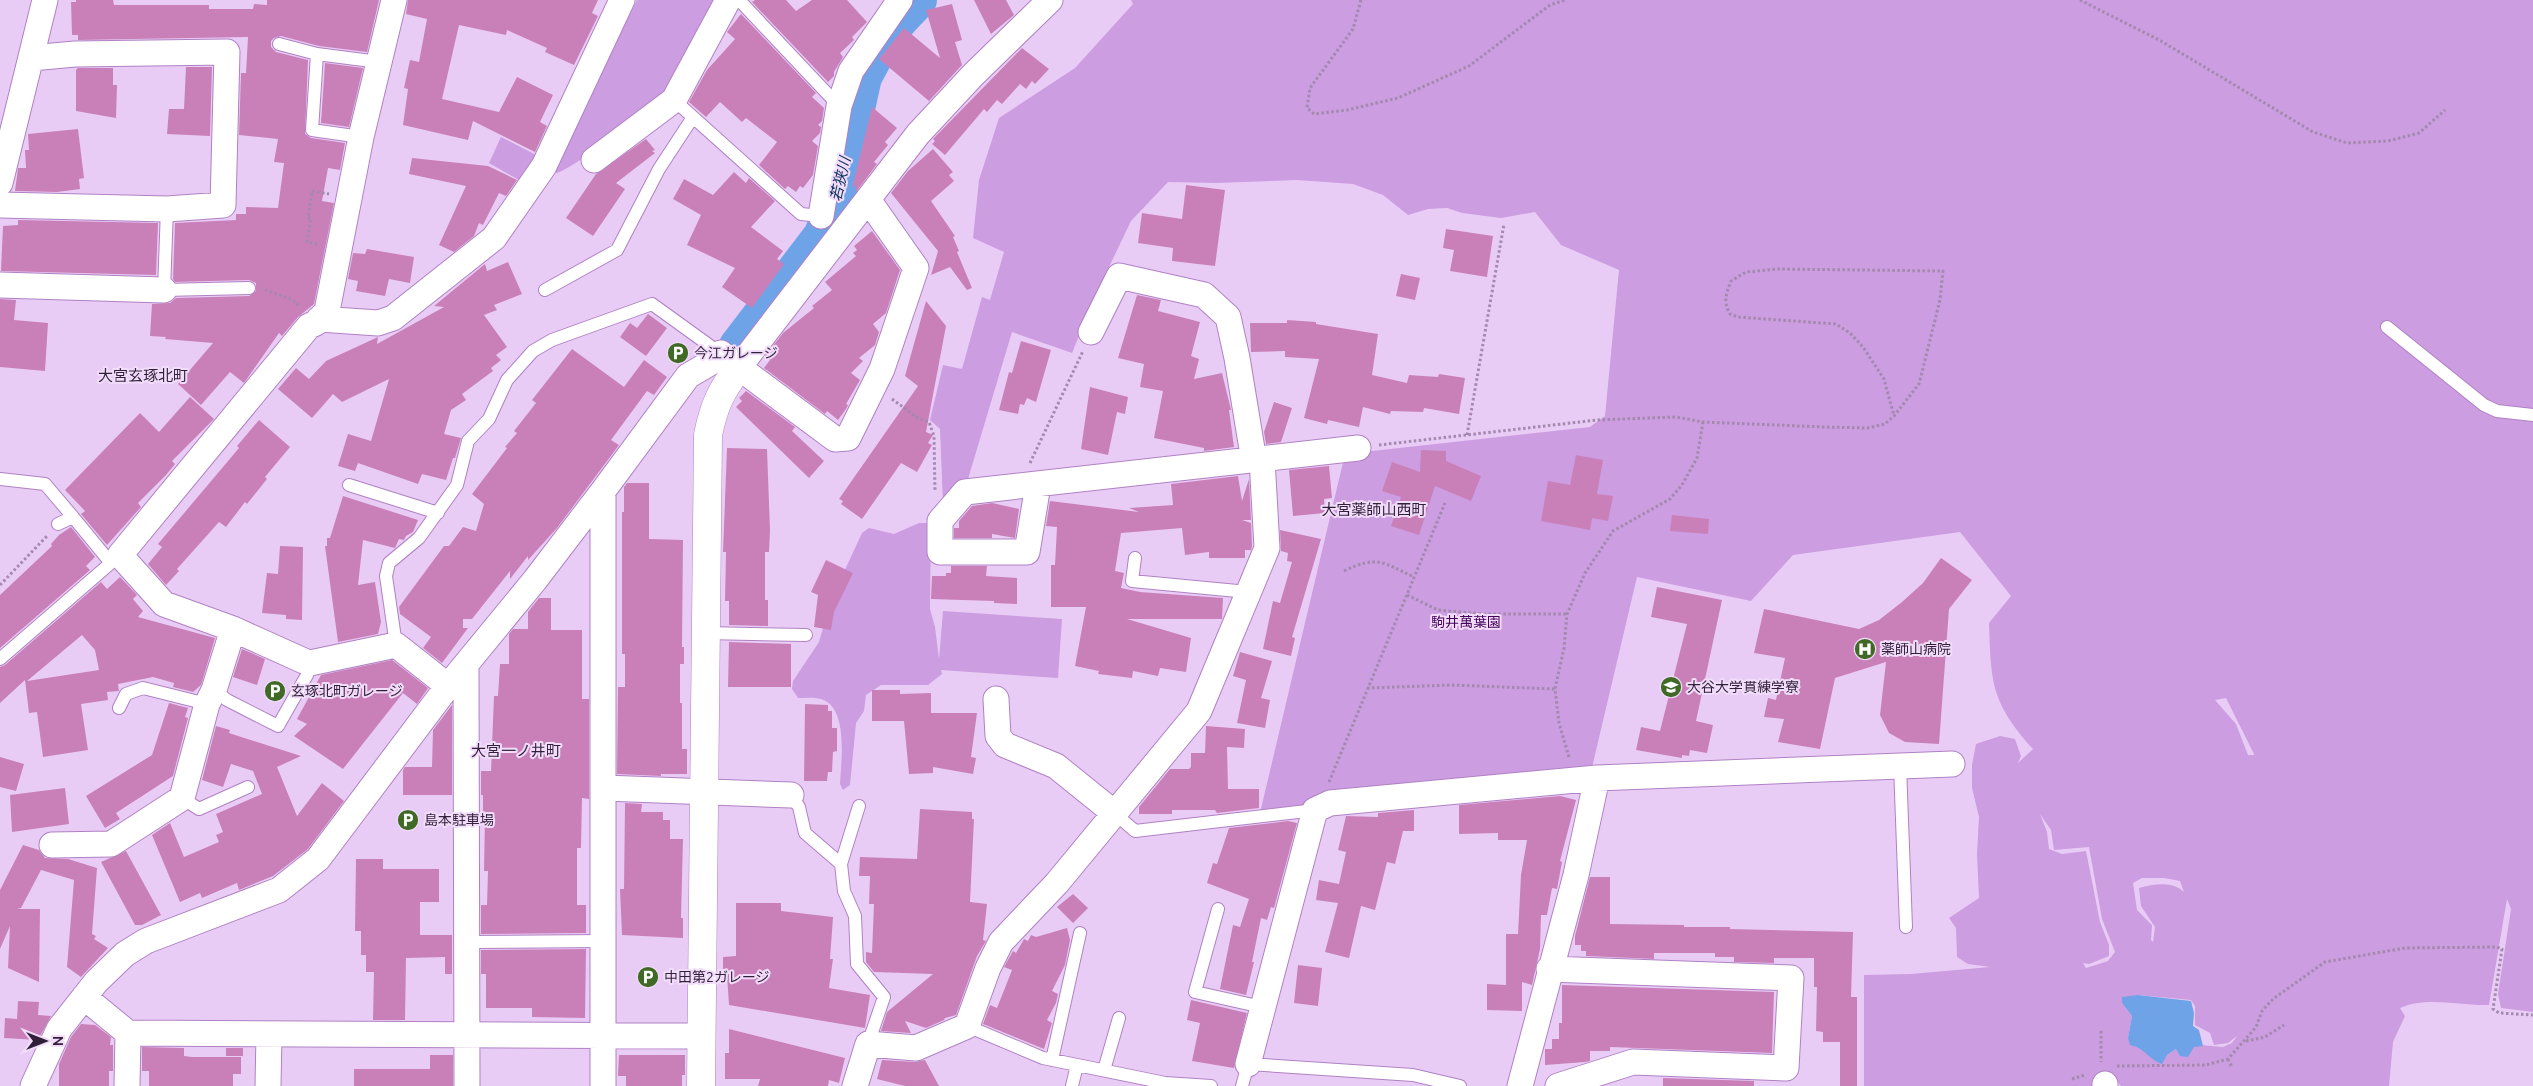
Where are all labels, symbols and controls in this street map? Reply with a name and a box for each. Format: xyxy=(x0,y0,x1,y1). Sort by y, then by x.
water label: 若狭川 xyxy=(827,153,854,203)
parking icon: 今江ガレージ xyxy=(666,341,690,365)
place label: 今江ガレージ xyxy=(694,345,778,361)
district label: 大宮玄琢北町 xyxy=(98,367,188,384)
district label: 大宮薬師山西町 xyxy=(1321,501,1427,518)
park label: 駒井萬葉園 xyxy=(1431,614,1501,630)
hospital icon: 薬師山病院 xyxy=(1853,637,1877,661)
place label: 薬師山病院 xyxy=(1881,641,1951,657)
school or university icon: 大谷大学貫練学寮 xyxy=(1659,675,1683,699)
parking icon: 玄琢北町ガレージ xyxy=(263,679,287,703)
place label: 大谷大学貫練学寮 xyxy=(1687,679,1799,695)
place label: 玄琢北町ガレージ xyxy=(291,683,403,699)
district label: 大宮一ノ井町 xyxy=(471,742,561,759)
parking icon: 島本駐車場 xyxy=(396,808,420,832)
place label: 島本駐車場 xyxy=(424,812,494,828)
parking icon: 中田第2ガレージ xyxy=(636,965,660,989)
place label: 中田第2ガレージ xyxy=(664,969,770,985)
north arrow xyxy=(20,1016,70,1066)
text: N xyxy=(50,1036,66,1046)

